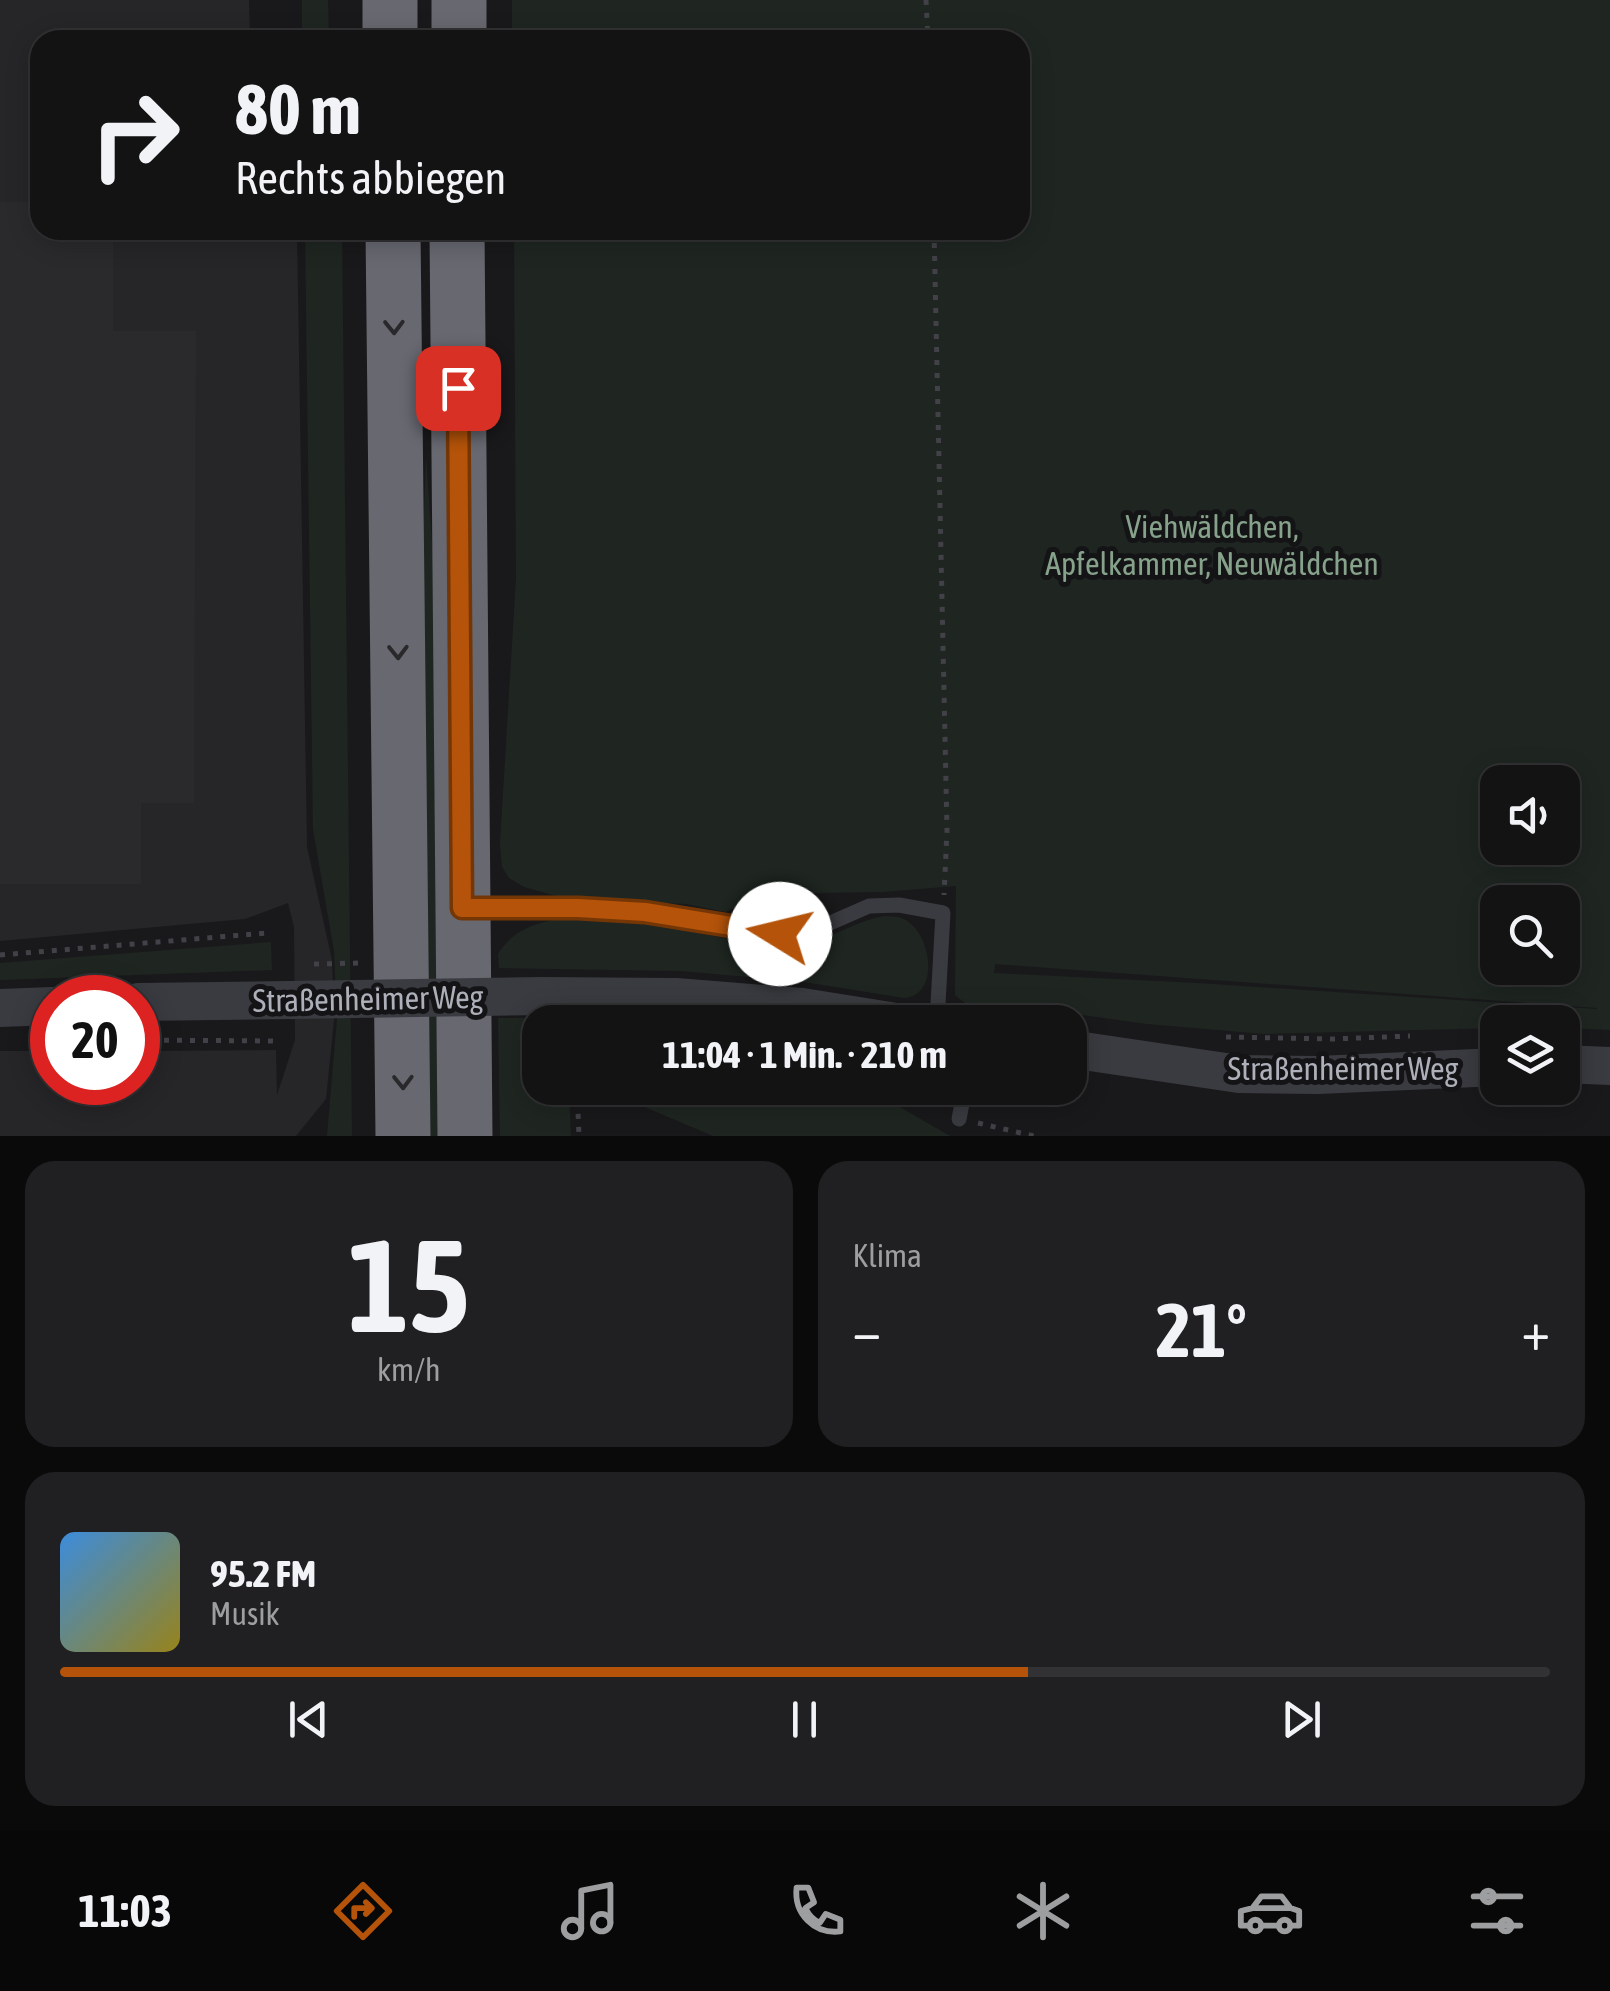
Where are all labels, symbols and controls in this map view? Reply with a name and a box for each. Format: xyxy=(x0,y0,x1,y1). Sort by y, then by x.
text: 80 m xyxy=(235,69,361,149)
icon: right xyxy=(70,70,200,200)
text: Rechts abbiegen xyxy=(235,152,506,204)
one-way arrow xyxy=(383,320,405,336)
pin xyxy=(416,346,501,431)
icon: arrive xyxy=(431,361,486,416)
park label: Viehwäldchen, Apfelkammer, Neuwäldchen xyxy=(1045,508,1379,582)
one-way arrow xyxy=(387,645,408,661)
map controls xyxy=(1480,765,1580,1105)
button: sound xyxy=(1480,765,1580,865)
position arrow xyxy=(728,882,832,986)
button: search xyxy=(1480,885,1580,985)
speed limit sign: 20 xyxy=(30,975,160,1105)
street label: Straßenheimer Weg xyxy=(252,978,484,1019)
button: layers xyxy=(1480,1005,1580,1105)
text: 11:04 · 1 Min. · 210 m xyxy=(662,1033,947,1076)
street label: Straßenheimer Weg xyxy=(1228,1050,1459,1087)
one-way arrow xyxy=(392,1075,413,1091)
text: 15 xyxy=(348,1211,470,1360)
text: Klima xyxy=(853,1237,922,1274)
text: 21° xyxy=(1156,1287,1247,1373)
text: − xyxy=(853,1299,881,1362)
text: + xyxy=(1521,1299,1550,1362)
text: km/h xyxy=(377,1351,440,1388)
text: 95.2 FM xyxy=(210,1552,316,1595)
text: Musik xyxy=(210,1595,280,1632)
icon: previous xyxy=(281,1692,336,1747)
icon: pause xyxy=(777,1692,832,1747)
icon: next xyxy=(1274,1692,1329,1747)
icon: directions xyxy=(328,1876,398,1946)
icon: music xyxy=(555,1876,625,1946)
icon: phone xyxy=(782,1876,852,1946)
icon: climate xyxy=(1008,1876,1078,1946)
icon: car xyxy=(1235,1876,1305,1946)
icon: filters xyxy=(1462,1876,1532,1946)
text: 11:03 xyxy=(78,1885,172,1937)

